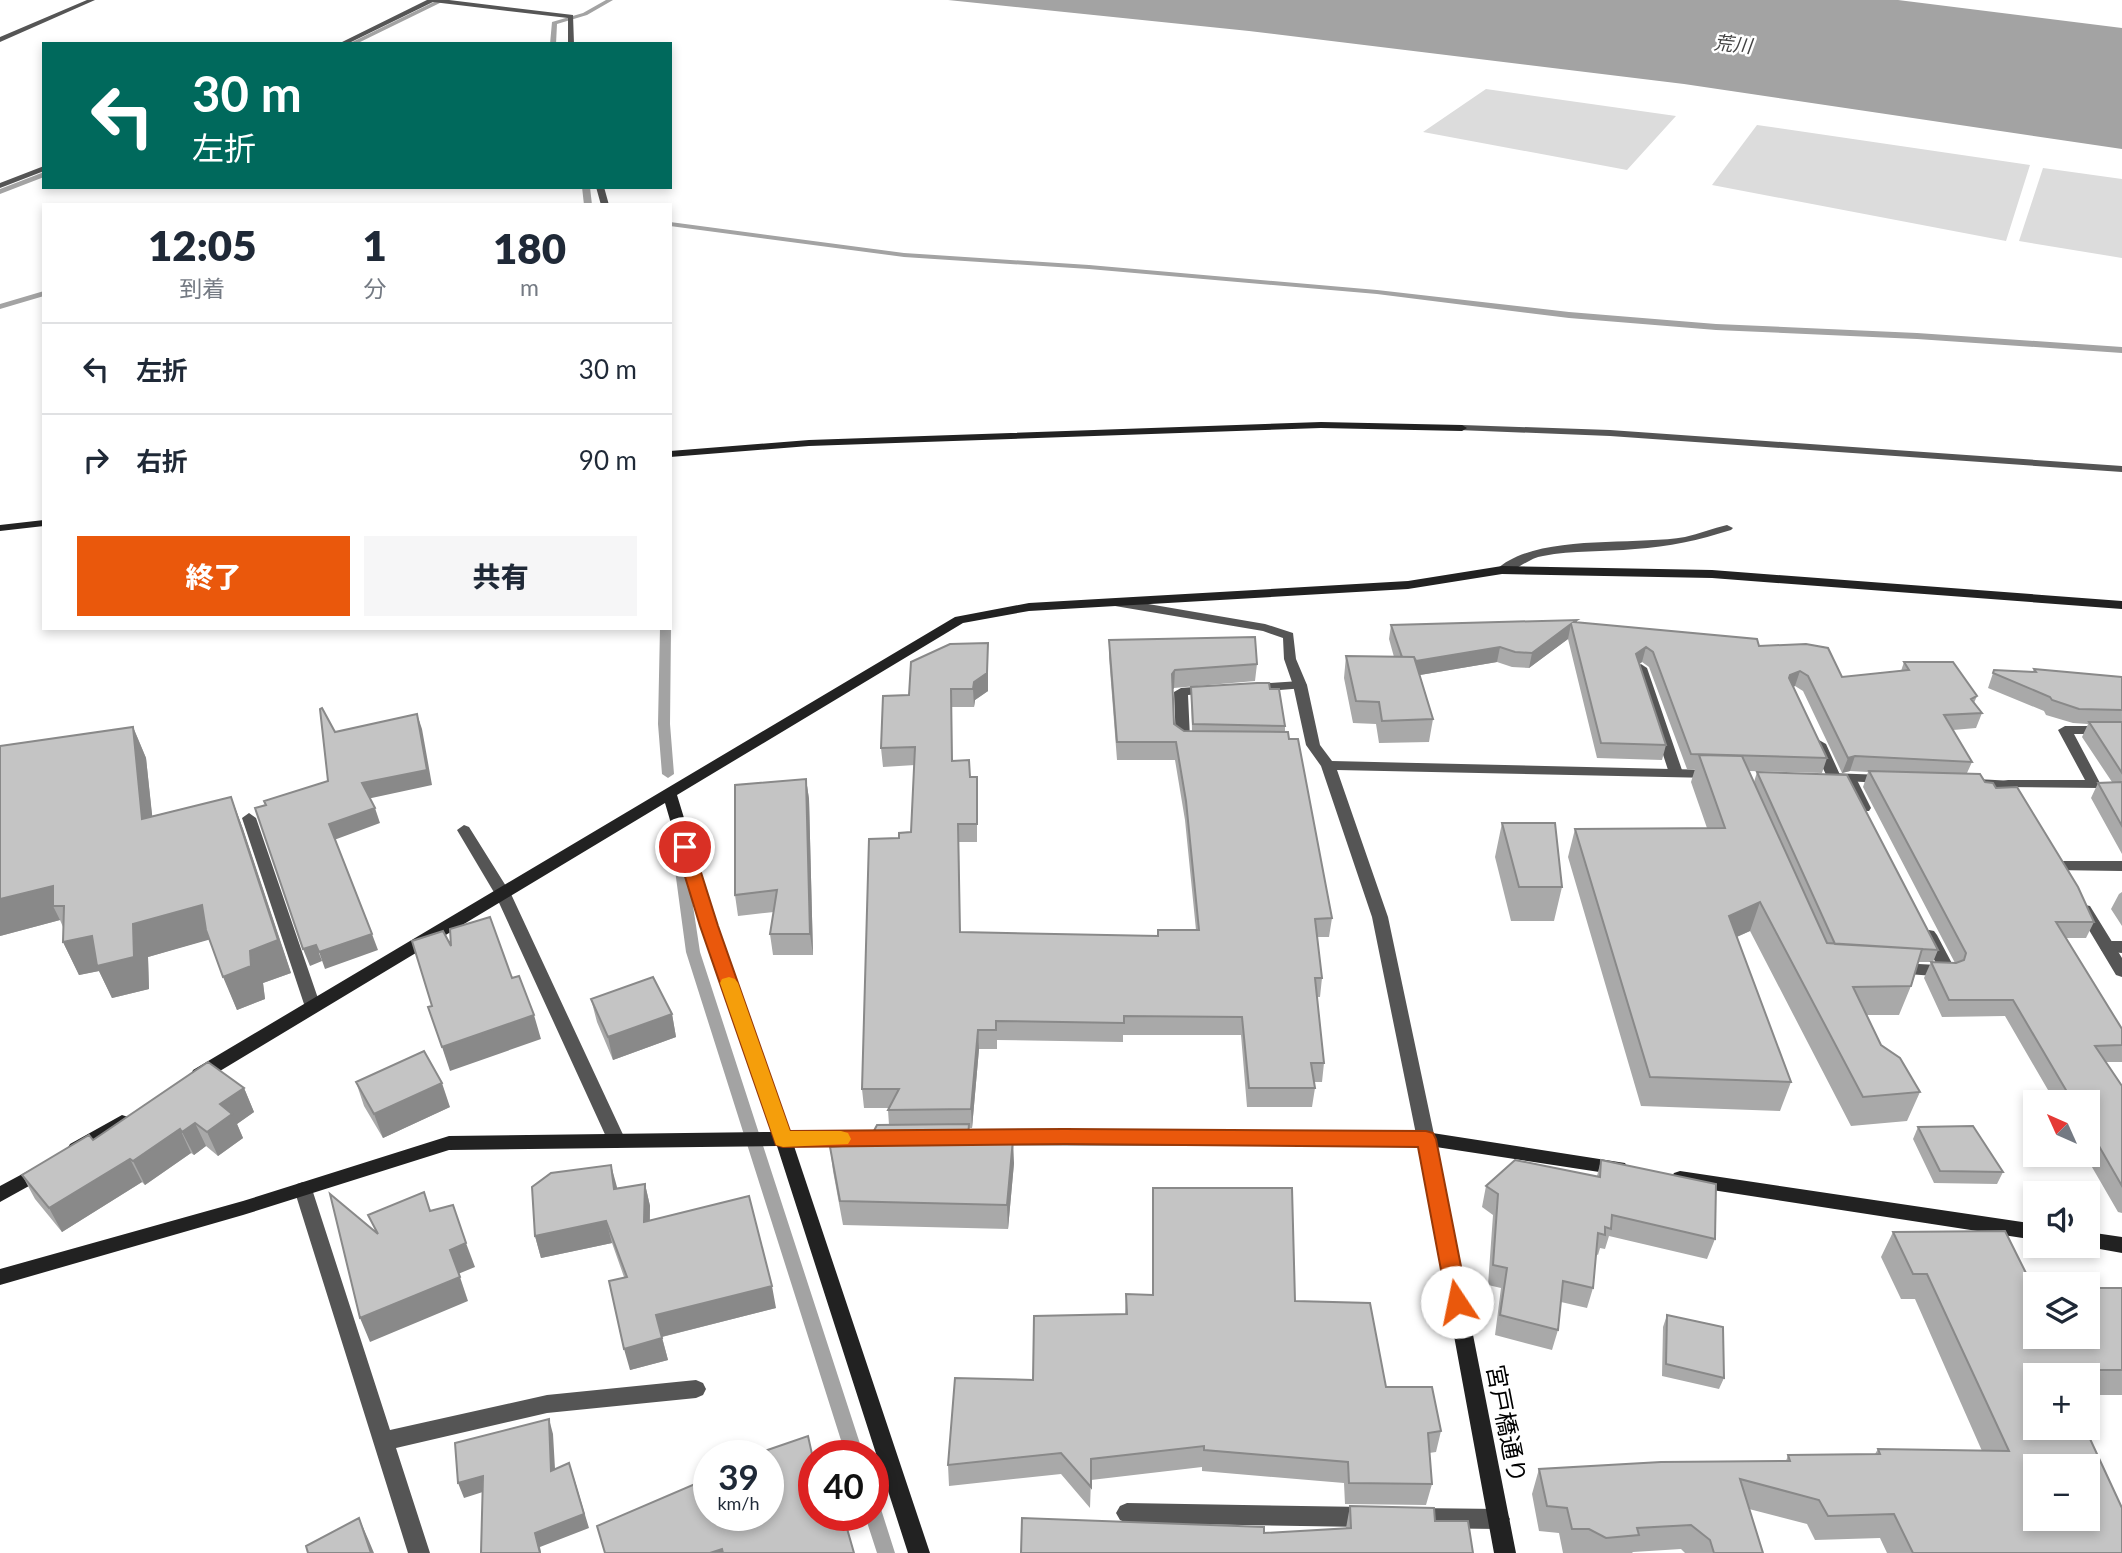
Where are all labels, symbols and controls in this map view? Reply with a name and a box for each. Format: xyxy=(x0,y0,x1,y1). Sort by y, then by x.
water label: 荒川 xyxy=(1713,30,1755,57)
text: 30 m xyxy=(192,64,302,122)
icon: left xyxy=(77,70,168,161)
text: 左折 xyxy=(192,128,256,167)
text: 12:05 xyxy=(148,220,257,270)
text: 1 xyxy=(363,220,387,270)
text: 180 xyxy=(493,223,566,273)
text: m xyxy=(520,273,539,301)
text: 到着 xyxy=(179,274,225,302)
text: 分 xyxy=(363,274,386,302)
icon: left xyxy=(77,350,115,388)
text: 30 m xyxy=(579,353,637,385)
text: 左折 xyxy=(136,354,188,386)
icon: right xyxy=(77,441,115,479)
text: 90 m xyxy=(579,444,637,476)
text: 右折 xyxy=(136,445,188,477)
button: 終了 xyxy=(77,536,350,616)
button: 共有 xyxy=(364,536,637,616)
pin xyxy=(655,817,715,877)
icon: arrive xyxy=(666,828,704,866)
north arrow xyxy=(2023,1090,2100,1167)
map controls xyxy=(2023,1090,2100,1531)
button: sound xyxy=(2023,1181,2100,1258)
position arrow xyxy=(1420,1265,1494,1339)
button: layers xyxy=(2023,1272,2100,1349)
street label: 宮戸橋通り xyxy=(1482,1362,1533,1485)
button: + xyxy=(2023,1363,2100,1440)
speed limit sign: 40 xyxy=(798,1440,889,1531)
button: − xyxy=(2023,1454,2100,1531)
text: 39 xyxy=(718,1455,759,1497)
text: km/h xyxy=(717,1492,760,1514)

